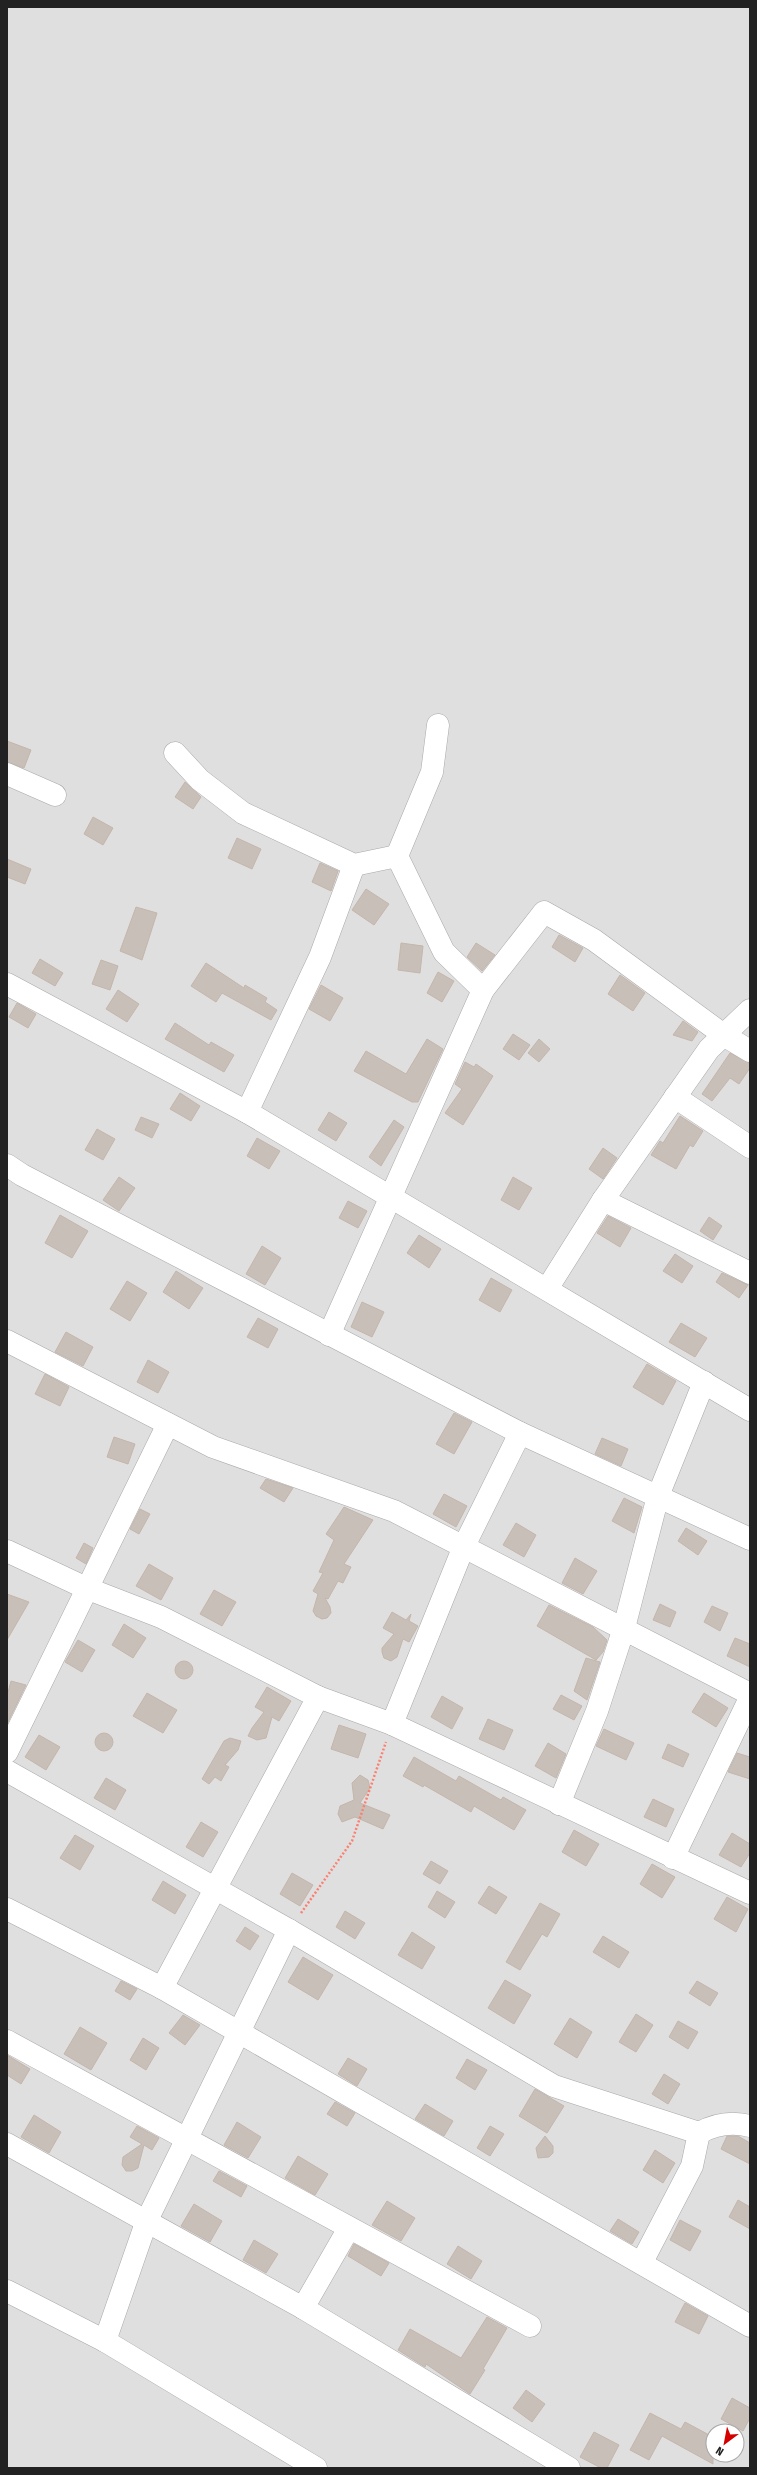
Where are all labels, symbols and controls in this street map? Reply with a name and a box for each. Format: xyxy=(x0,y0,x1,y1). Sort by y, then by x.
north arrow xyxy=(705,2423,745,2463)
text: N xyxy=(714,2444,726,2458)

